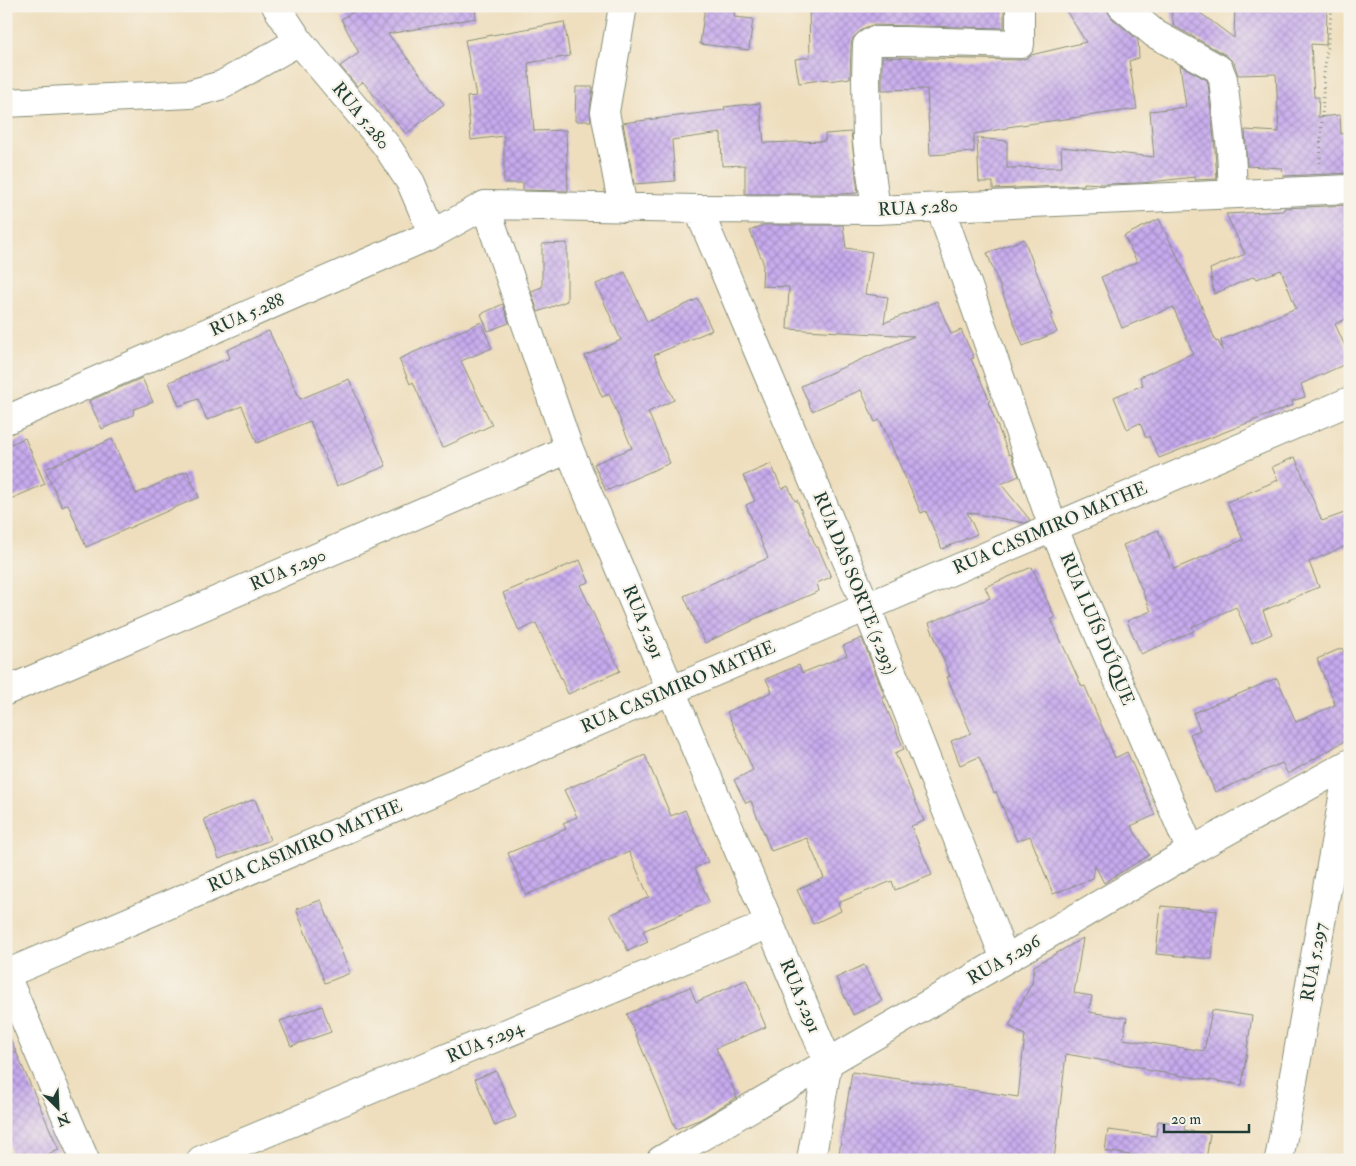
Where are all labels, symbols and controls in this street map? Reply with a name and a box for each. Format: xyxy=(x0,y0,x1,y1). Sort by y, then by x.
street label: RUA 5.280 xyxy=(327,78,395,154)
street label: RUA 5.280 xyxy=(877,194,959,222)
street label: RUA 5.288 xyxy=(206,288,288,342)
street label: RUA CASIMIRO MATHE xyxy=(949,477,1151,579)
street label: RUA DAS SORTE (5.293) xyxy=(808,488,902,678)
street label: RUA 5.290 xyxy=(246,544,330,596)
street label: RUA LUÍS DÚQUE xyxy=(1054,549,1140,709)
street label: RUA 5.291 xyxy=(617,582,669,662)
street label: RUA CASIMIRO MATHE xyxy=(577,636,779,738)
street label: RUA CASIMIRO MATHE xyxy=(204,795,406,897)
street label: RUA 5.297 xyxy=(1296,921,1332,1003)
street label: RUA 5.296 xyxy=(963,929,1045,990)
street label: RUA 5.291 xyxy=(774,956,826,1036)
street label: RUA 5.294 xyxy=(443,1015,528,1068)
north arrow xyxy=(32,1084,82,1134)
scale bar xyxy=(1164,1101,1248,1133)
text: N xyxy=(53,1109,73,1130)
text: 20 m xyxy=(1171,1110,1201,1129)

